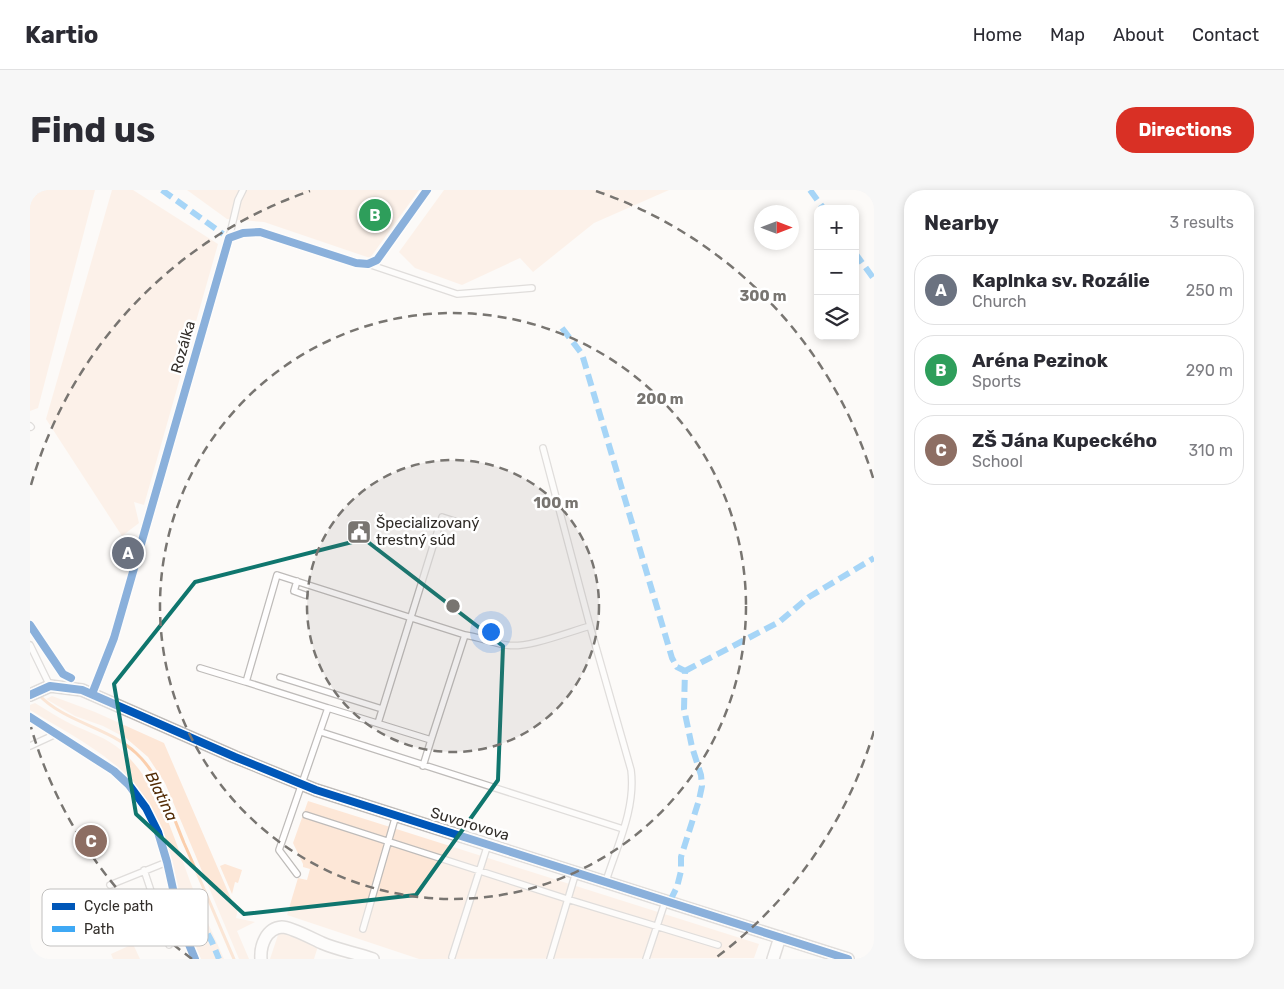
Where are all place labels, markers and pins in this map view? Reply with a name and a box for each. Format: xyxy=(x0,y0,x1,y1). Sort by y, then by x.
pin: B xyxy=(359,196,391,234)
place label: Špecializovaný trestný súd xyxy=(376,514,479,549)
public building icon: Špecializovaný trestný súd xyxy=(346,519,372,545)
pin: A xyxy=(112,534,144,572)
centre of rings xyxy=(444,597,462,615)
pin: C xyxy=(75,822,107,860)

